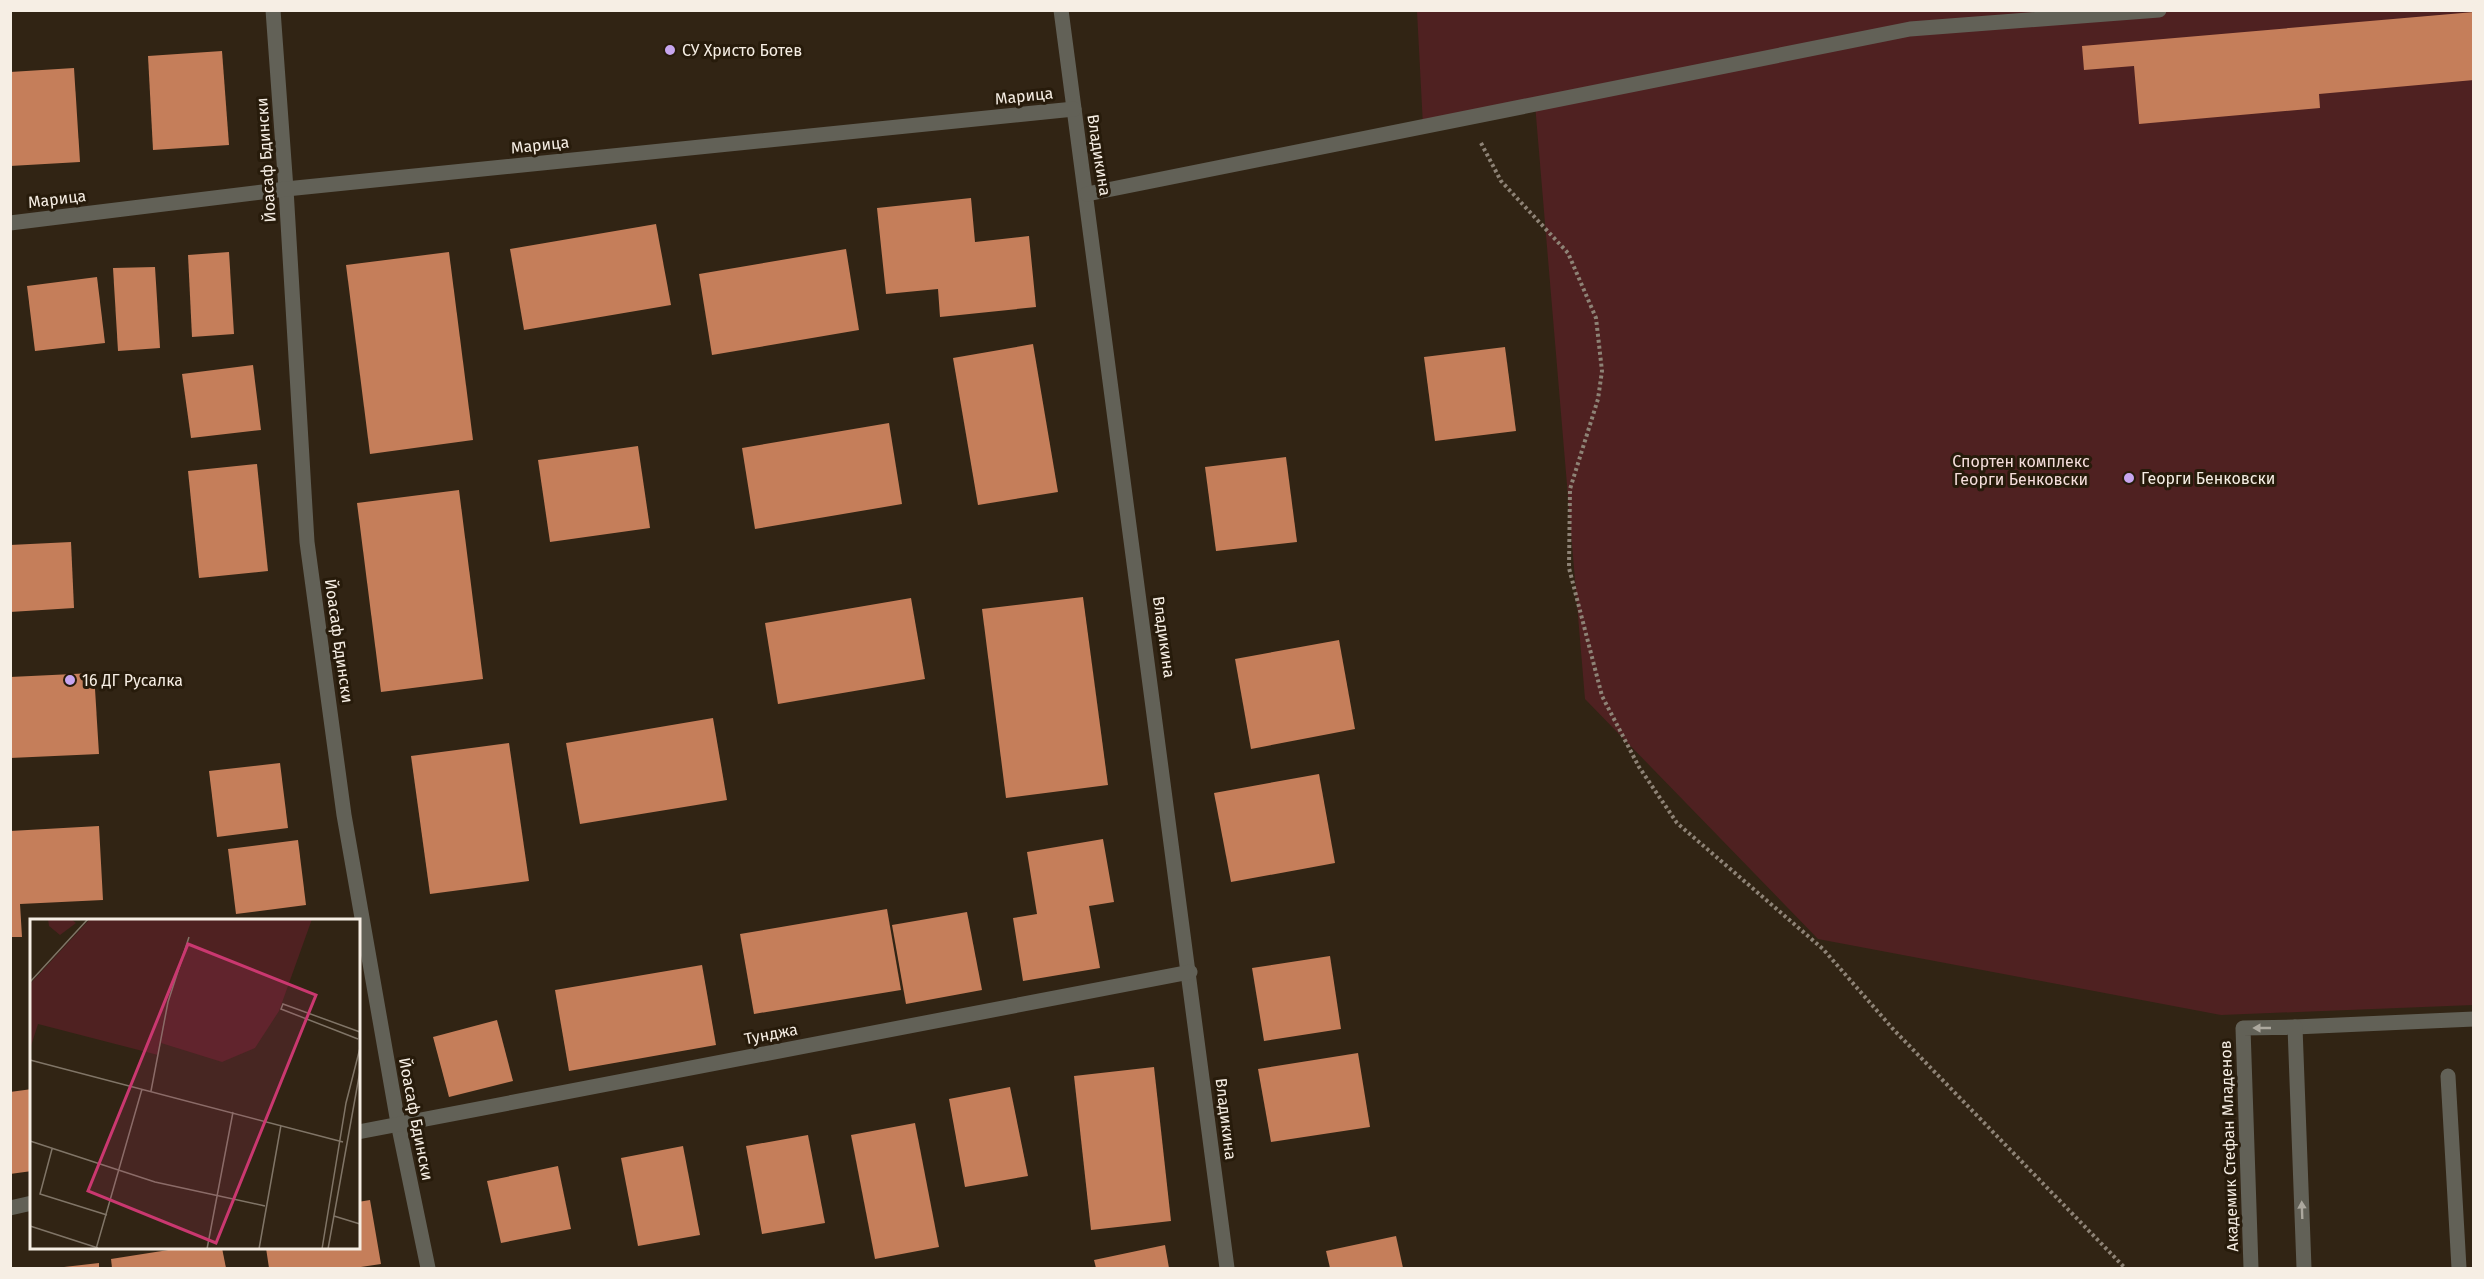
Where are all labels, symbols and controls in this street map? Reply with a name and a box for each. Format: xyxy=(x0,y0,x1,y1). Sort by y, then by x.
place label: СУ Христо Ботев xyxy=(682,41,802,60)
marker: СУ Христо Ботев xyxy=(663,43,677,57)
street label: Марица xyxy=(994,84,1054,108)
street label: Йоасаф Бдински xyxy=(252,97,280,223)
street label: Владикина xyxy=(1083,113,1115,197)
street label: Марица xyxy=(510,133,570,157)
street label: Марица xyxy=(27,186,87,212)
park label: Спортен комплекс Георги Бенковски xyxy=(1952,452,2090,489)
place label: Георги Бенковски xyxy=(2141,469,2275,488)
marker: Георги Бенковски xyxy=(2122,471,2136,485)
street label: Йоасаф Бдински xyxy=(321,578,357,704)
street label: Владикина xyxy=(1149,595,1179,679)
place label: 16 ДГ Русалка xyxy=(82,671,183,690)
marker: 16 ДГ Русалка xyxy=(63,673,77,687)
inset map xyxy=(30,919,360,1249)
street label: Тунджа xyxy=(743,1020,799,1048)
one-way arrow xyxy=(2252,1023,2271,1033)
street label: Академик Стефан Младенов xyxy=(2216,1040,2242,1252)
street label: Йоасаф Бдински xyxy=(395,1056,437,1182)
street label: Владикина xyxy=(1212,1077,1240,1161)
one-way arrow xyxy=(2298,1201,2307,1220)

